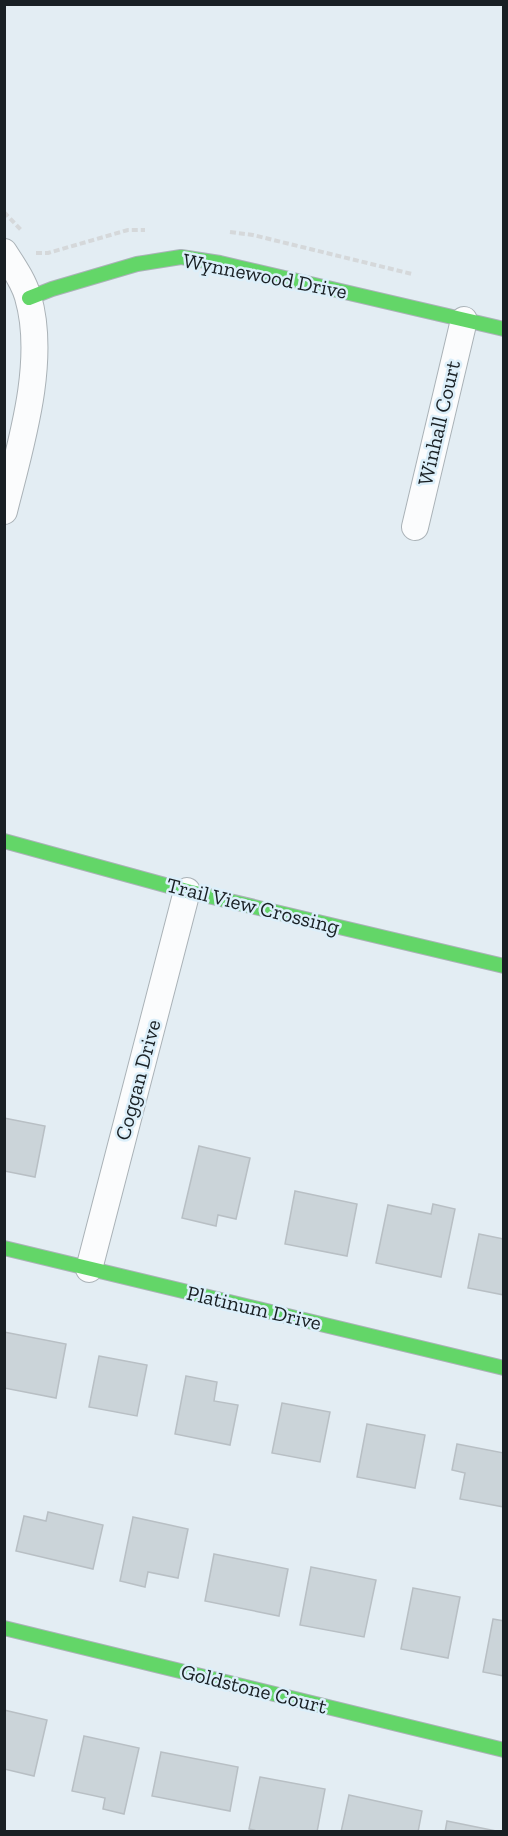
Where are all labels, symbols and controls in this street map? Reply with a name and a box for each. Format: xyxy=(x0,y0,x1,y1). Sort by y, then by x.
street label: Wynnewood Drive xyxy=(181,247,349,304)
street label: Winhall Court xyxy=(412,358,465,488)
street label: Trail View Crossing xyxy=(164,872,343,939)
street label: Coggan Drive xyxy=(109,1017,166,1143)
street label: Platinum Drive xyxy=(184,1280,324,1335)
street label: Goldstone Court xyxy=(179,1658,330,1719)

